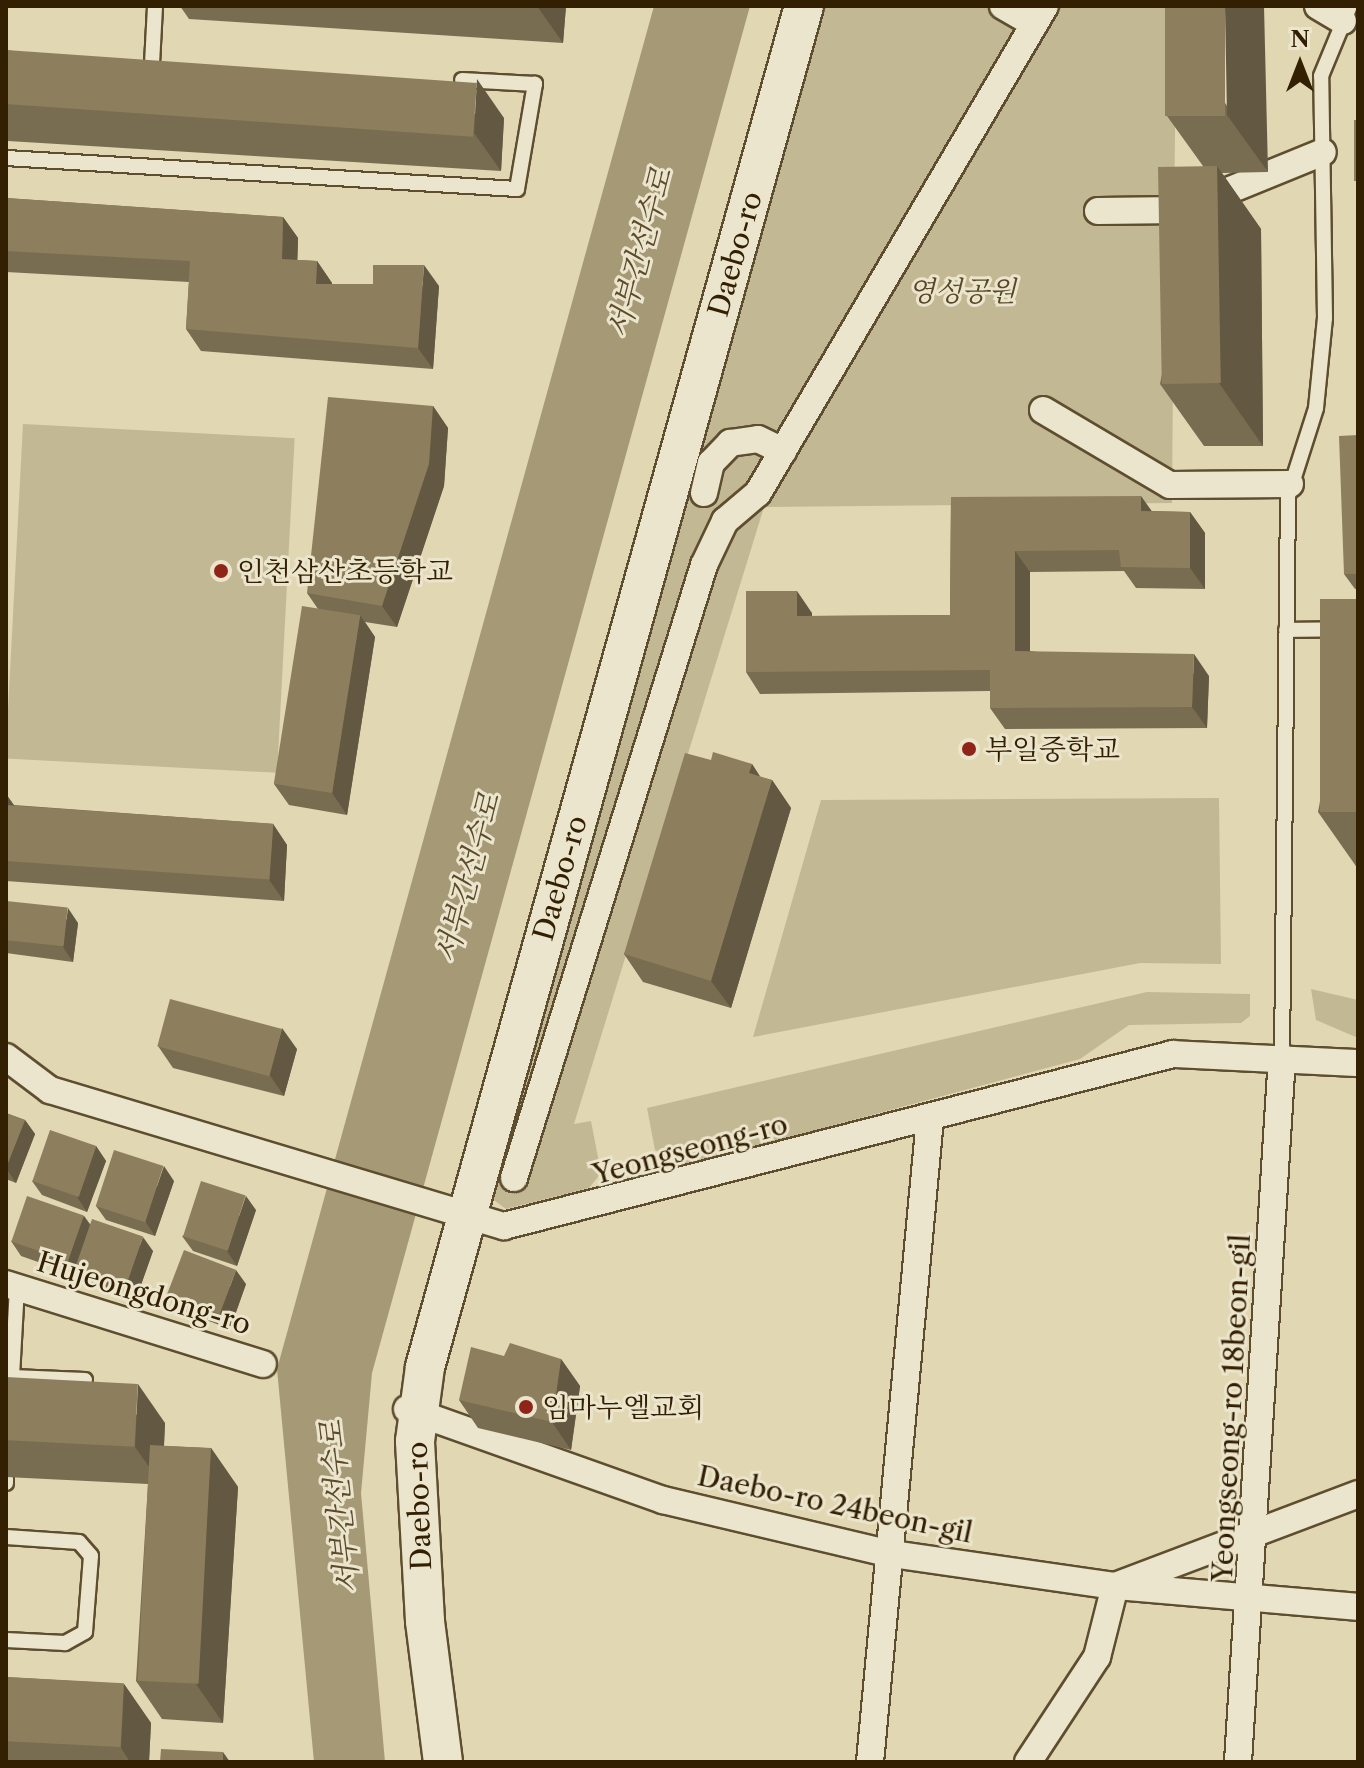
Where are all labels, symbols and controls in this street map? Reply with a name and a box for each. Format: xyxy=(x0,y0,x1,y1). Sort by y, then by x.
north arrow xyxy=(1260,24,1340,104)
text: N xyxy=(1290,26,1310,53)
water label: 서부간선수로 xyxy=(600,164,680,342)
street label: Daebo-ro xyxy=(701,188,769,320)
park label: 영성공원 xyxy=(908,274,1016,308)
place label: 인천삼산초등학교 xyxy=(237,554,453,588)
marker: 인천삼산초등학교 xyxy=(212,562,230,580)
place label: 부일중학교 xyxy=(985,732,1120,766)
marker: 부일중학교 xyxy=(960,740,978,758)
water label: 서부간선수로 xyxy=(428,789,508,967)
street label: Daebo-ro xyxy=(526,812,594,944)
street label: Yeongseong-ro xyxy=(589,1107,791,1191)
street label: Yeongseong-ro 18beon-gil xyxy=(1205,1233,1257,1583)
street label: Hujeongdong-ro xyxy=(33,1245,255,1341)
place label: 임마누엘교회 xyxy=(542,1390,704,1424)
marker: 임마누엘교회 xyxy=(517,1398,535,1416)
water label: 서부간선수로 xyxy=(313,1419,367,1595)
street label: Daebo-ro xyxy=(400,1441,438,1571)
street label: Daebo-ro 24beon-gil xyxy=(695,1458,975,1550)

